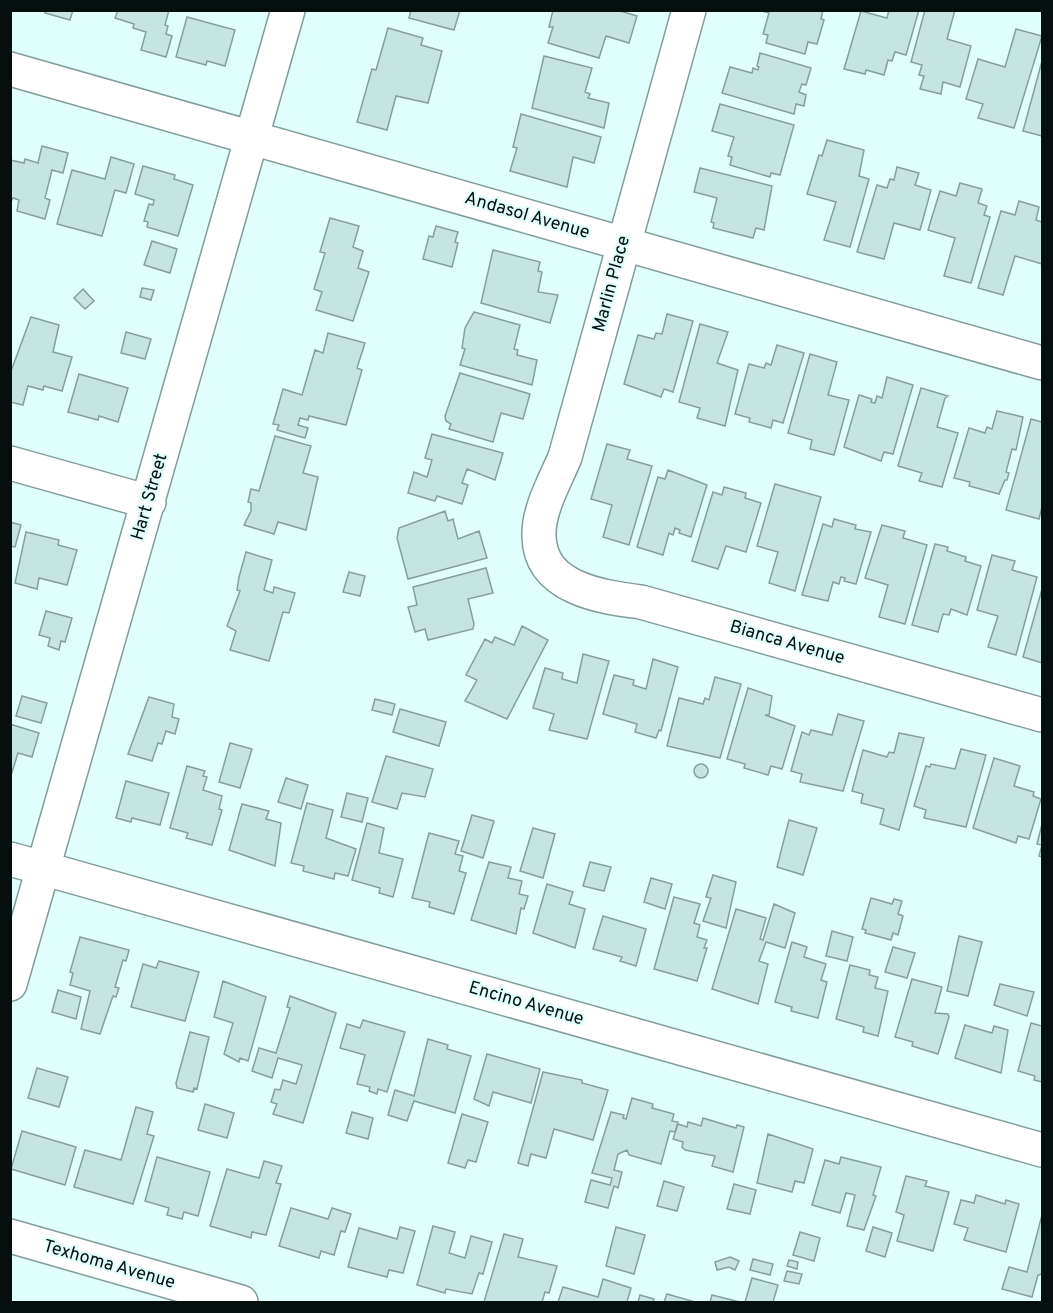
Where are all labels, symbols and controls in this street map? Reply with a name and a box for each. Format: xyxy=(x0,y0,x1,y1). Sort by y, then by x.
street label: Andasol Avenue xyxy=(462,187,592,245)
street label: Marlin Place xyxy=(588,233,636,335)
street label: Hart Street xyxy=(127,451,173,543)
street label: Bianca Avenue xyxy=(727,616,847,670)
street label: Encino Avenue xyxy=(466,977,586,1031)
street label: Texhoma Avenue xyxy=(40,1235,178,1295)

